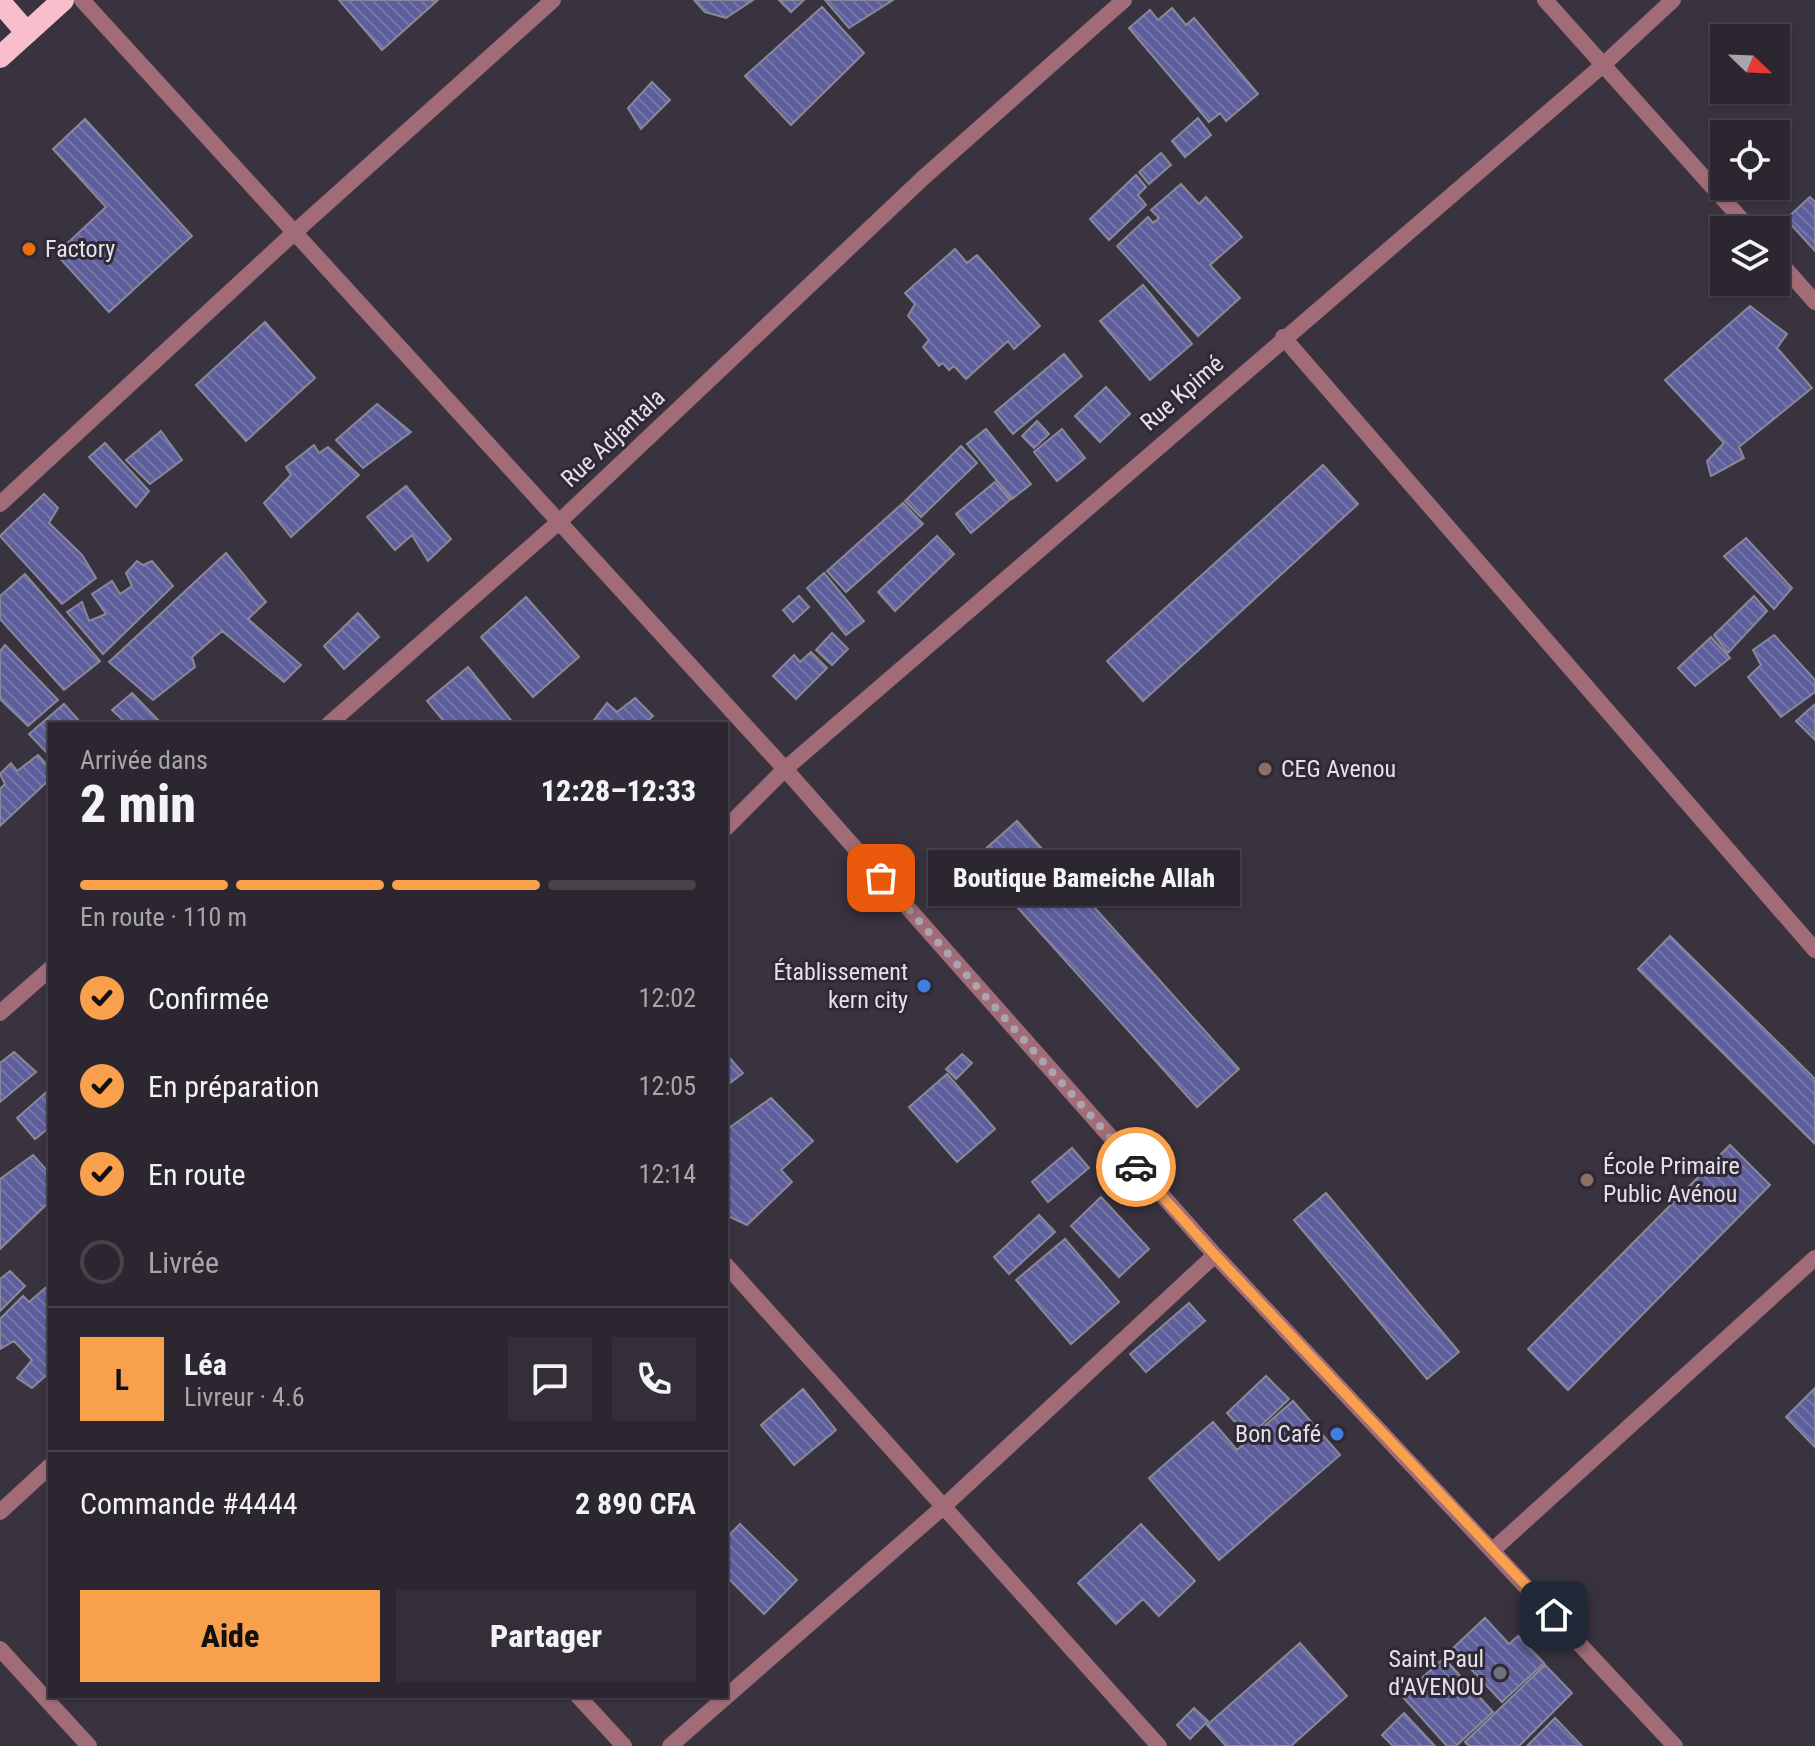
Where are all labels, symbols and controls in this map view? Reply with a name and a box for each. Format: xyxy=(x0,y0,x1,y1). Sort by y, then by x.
north arrow xyxy=(1710,24,1790,104)
map controls xyxy=(1710,24,1790,296)
button: locate xyxy=(1710,120,1790,200)
button: layers xyxy=(1710,216,1790,296)
place label: Factory xyxy=(45,235,115,263)
marker: Factory xyxy=(20,240,38,258)
street label: Rue Kpimé xyxy=(1135,349,1229,437)
street label: Rue Adjantala xyxy=(556,383,670,493)
text: Arrivée dans xyxy=(80,745,208,775)
place label: CEG Avenou xyxy=(1281,755,1396,783)
marker: CEG Avenou xyxy=(1256,760,1274,778)
text: 12:28–12:33 xyxy=(541,773,696,808)
text: 2 min xyxy=(80,774,196,835)
pin xyxy=(847,844,915,912)
callout: Boutique Bameiche Allah xyxy=(929,850,1241,906)
icon: bag xyxy=(859,856,903,900)
text: Boutique Bameiche Allah xyxy=(953,863,1215,893)
text: En route · 110 m xyxy=(80,902,247,932)
place label: Établissement kern city xyxy=(773,958,908,1014)
icon: check xyxy=(80,976,124,1020)
marker: Établissement kern city xyxy=(915,977,933,995)
text: Confirmée xyxy=(148,981,269,1016)
text: 12:02 xyxy=(639,983,696,1013)
icon: check xyxy=(80,1064,124,1108)
text: En préparation xyxy=(148,1069,320,1104)
text: 12:05 xyxy=(639,1071,696,1101)
courier xyxy=(1096,1127,1176,1207)
icon: car xyxy=(1114,1145,1158,1189)
icon: check xyxy=(80,1152,124,1196)
place label: École Primaire Public Avénou xyxy=(1603,1152,1740,1208)
text: En route xyxy=(148,1157,246,1192)
text: 12:14 xyxy=(639,1159,696,1189)
marker: École Primaire Public Avénou xyxy=(1578,1171,1596,1189)
text: Livrée xyxy=(148,1245,219,1280)
button: chat xyxy=(508,1337,592,1421)
button: phone xyxy=(612,1337,696,1421)
text: Léa xyxy=(184,1347,227,1382)
text: L xyxy=(115,1362,129,1397)
text: Livreur · 4.6 xyxy=(184,1382,305,1412)
place label: Bon Café xyxy=(1235,1420,1321,1448)
marker: Bon Café xyxy=(1328,1425,1346,1443)
text: Commande #4444 xyxy=(80,1486,298,1521)
text: 2 890 CFA xyxy=(575,1486,696,1521)
pin xyxy=(1520,1581,1588,1649)
button: Aide xyxy=(80,1590,380,1682)
button: Partager xyxy=(396,1590,696,1682)
icon: home xyxy=(1532,1593,1576,1637)
place label: Saint Paul d'AVENOU xyxy=(1388,1645,1484,1701)
marker: Saint Paul d'AVENOU xyxy=(1491,1664,1509,1682)

